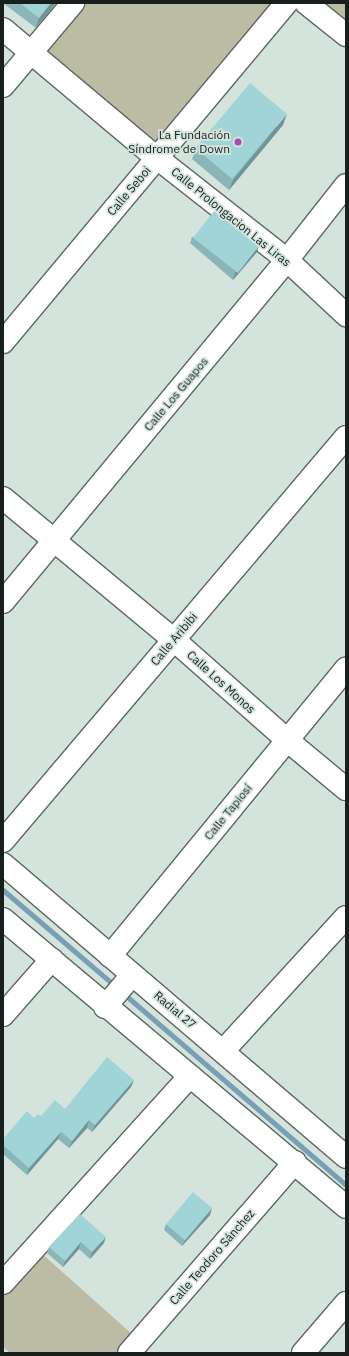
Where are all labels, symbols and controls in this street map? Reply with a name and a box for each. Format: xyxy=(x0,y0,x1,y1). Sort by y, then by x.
place label: La Fundación Síndrome de Down xyxy=(128,128,230,156)
marker: La Fundación Síndrome de Down xyxy=(233,137,243,147)
street label: Calle Seboi xyxy=(104,163,154,219)
street label: Calle Prolongacion Las Liras xyxy=(168,164,294,270)
street label: Calle Los Guapos xyxy=(141,354,211,434)
street label: Calle Aribibi xyxy=(148,610,200,668)
street label: Calle Los Monos xyxy=(184,648,258,716)
street label: Calle Tapiosí xyxy=(201,781,255,843)
street label: Radial 27 xyxy=(151,988,199,1032)
street label: Calle Teodoro Sánchez xyxy=(167,1206,257,1308)

